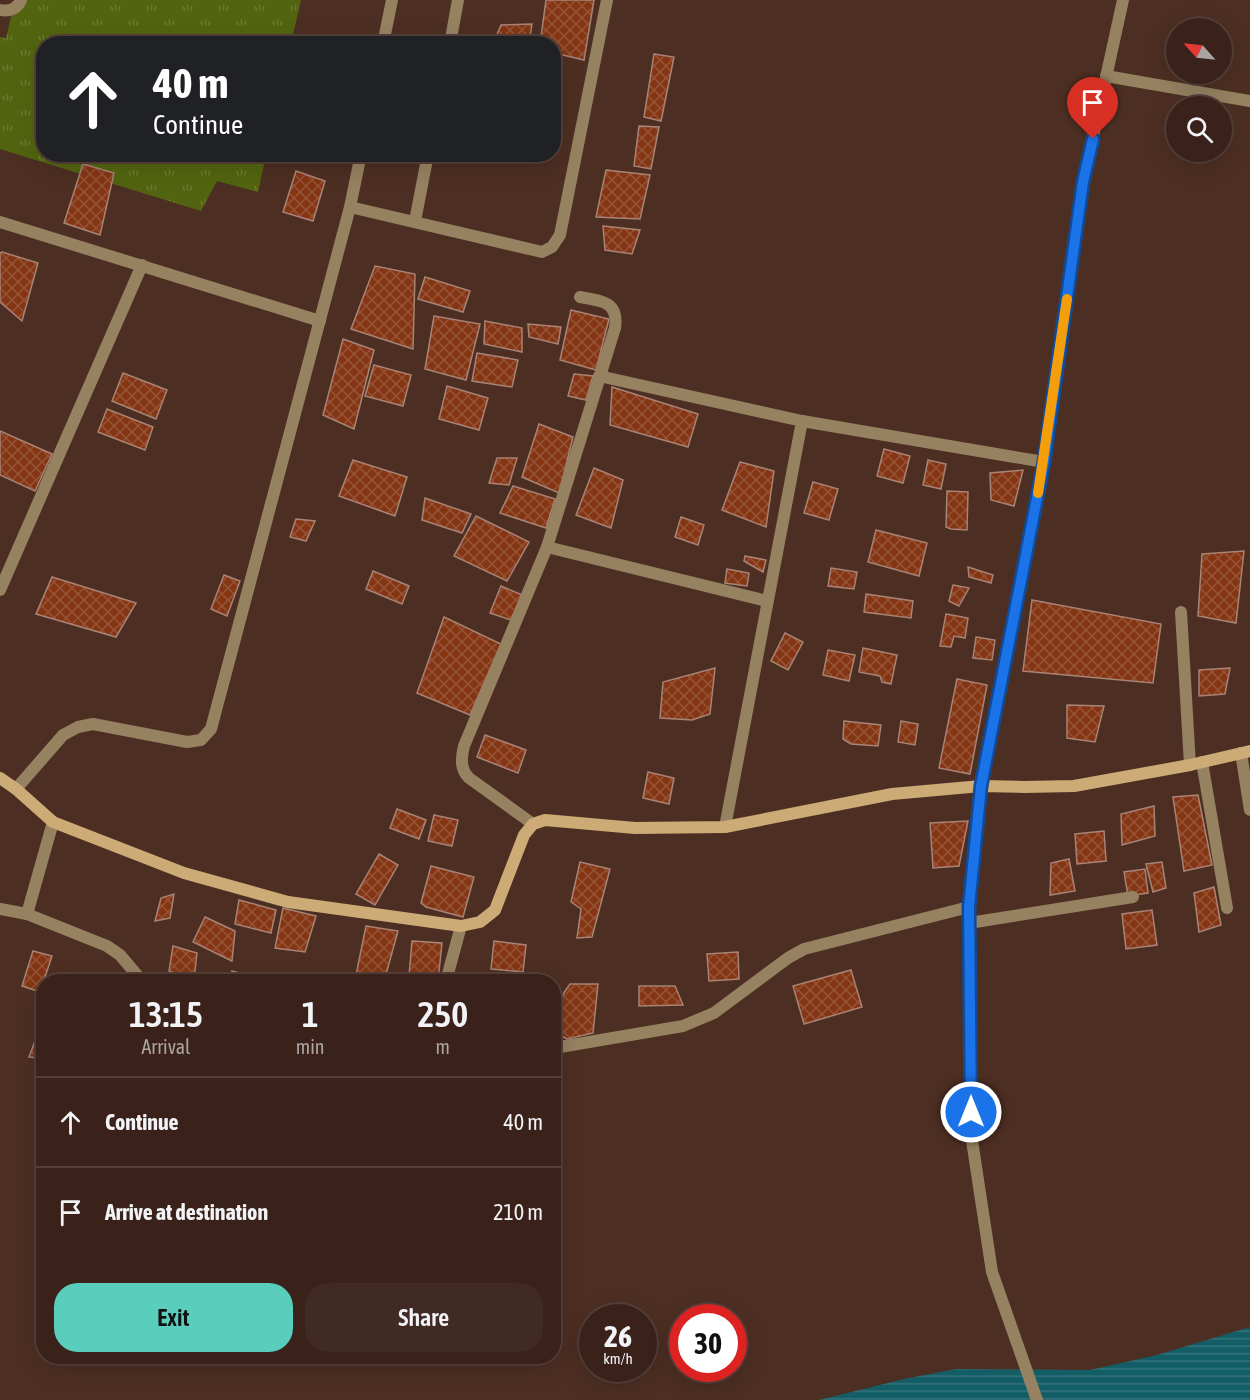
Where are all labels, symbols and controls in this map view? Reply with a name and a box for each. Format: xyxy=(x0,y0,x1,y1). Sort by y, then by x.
north arrow xyxy=(1166,18,1232,84)
map controls xyxy=(1166,18,1232,162)
text: 40 m xyxy=(153,59,228,107)
icon: ahead xyxy=(54,60,132,138)
pin xyxy=(1067,77,1118,139)
icon: arrive xyxy=(1076,86,1109,119)
button: search xyxy=(1166,96,1232,162)
text: Continue xyxy=(153,109,243,140)
text: 13:15 xyxy=(129,993,203,1035)
text: 1 xyxy=(302,993,319,1035)
text: 250 xyxy=(417,993,468,1035)
text: Arrival xyxy=(141,1035,190,1058)
text: min xyxy=(296,1035,325,1058)
text: m xyxy=(436,1035,450,1058)
position arrow xyxy=(939,1080,1003,1144)
icon: ahead xyxy=(54,1106,87,1139)
text: Continue xyxy=(105,1109,179,1135)
text: 40 m xyxy=(503,1109,543,1135)
icon: arrive xyxy=(54,1196,87,1229)
text: Arrive at destination xyxy=(105,1199,268,1225)
text: 210 m xyxy=(493,1199,543,1225)
button: Exit xyxy=(54,1283,293,1352)
button: Share xyxy=(305,1283,543,1352)
speed limit sign: 30 xyxy=(669,1304,747,1382)
text: 26 xyxy=(604,1319,632,1353)
text: km/h xyxy=(603,1350,633,1367)

